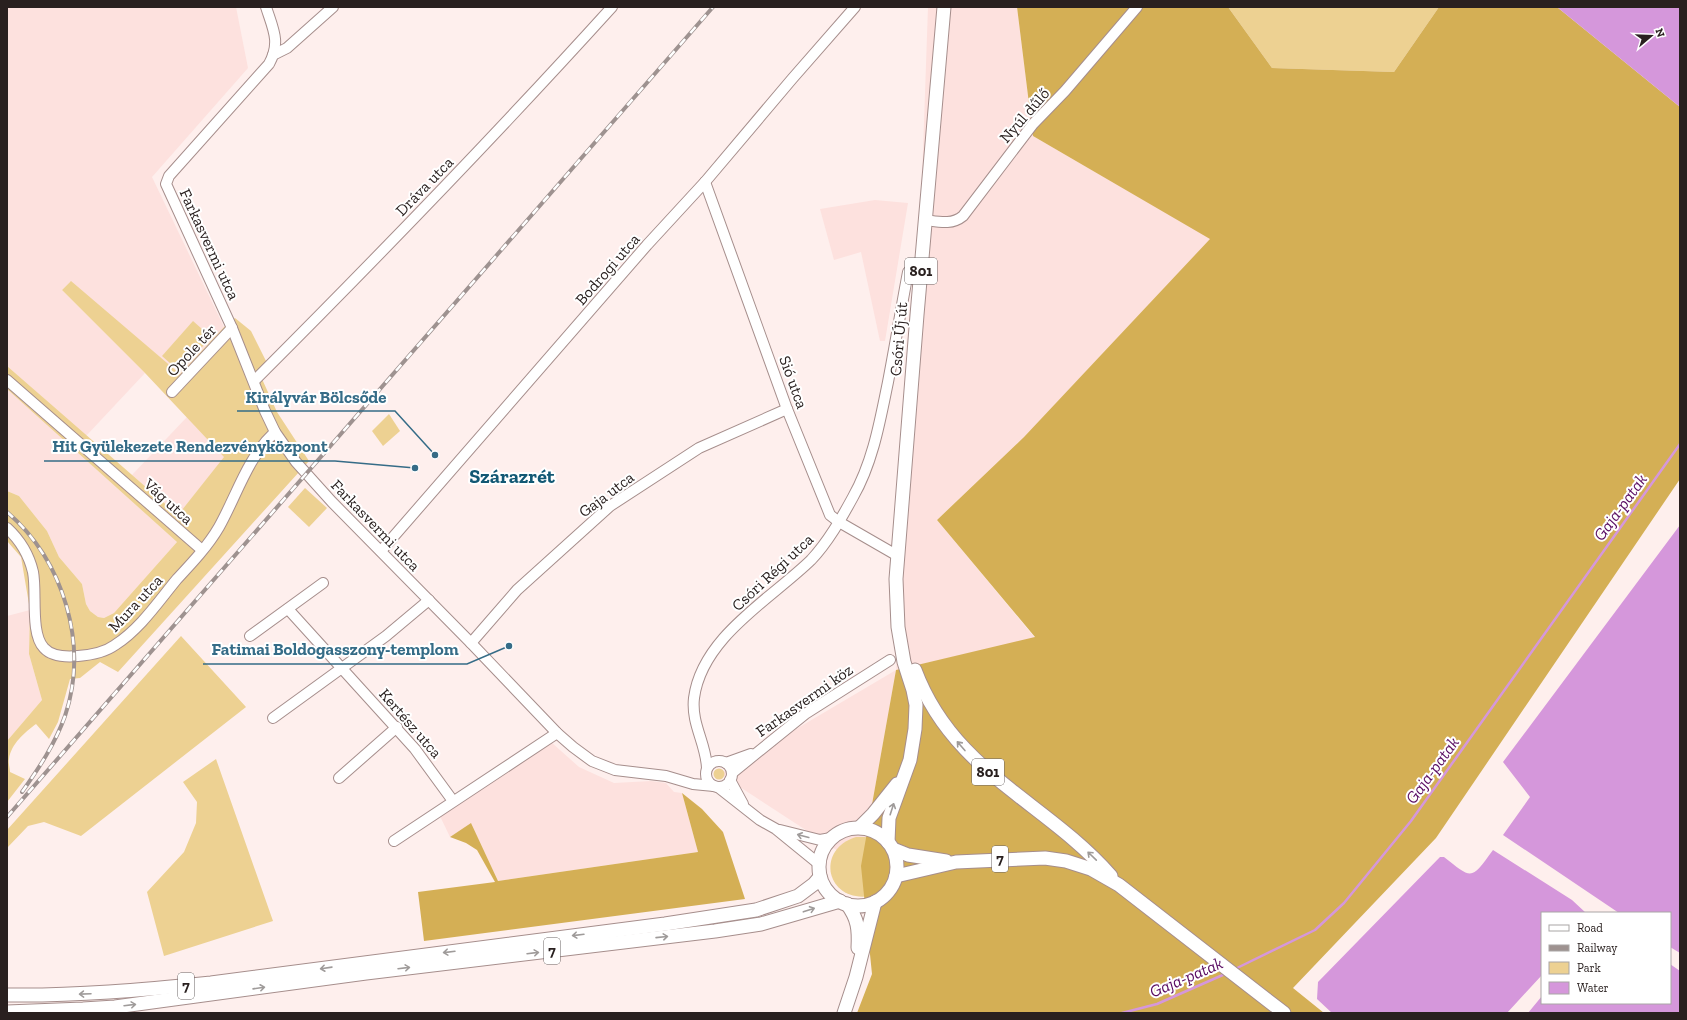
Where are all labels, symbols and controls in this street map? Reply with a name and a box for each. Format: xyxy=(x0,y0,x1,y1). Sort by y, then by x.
north arrow xyxy=(1631,16,1671,56)
text: N xyxy=(1652,27,1668,40)
street label: Nyúl dűlő xyxy=(995,84,1053,147)
street label: Dráva utca xyxy=(391,153,457,220)
street label: Farkasvermi utca xyxy=(176,186,244,303)
street label: Bodrogi utca xyxy=(571,229,644,309)
road number: 801 xyxy=(905,258,937,284)
street label: Csóri Új út xyxy=(886,301,911,377)
street label: Opole tér xyxy=(163,320,220,380)
street label: Sió utca xyxy=(775,353,812,411)
callout: Királyvár Bölcsőde xyxy=(237,382,395,411)
text: Királyvár Bölcsőde xyxy=(245,387,387,407)
callout: Hit Gyülekezete Rendezvényközpont xyxy=(44,432,335,461)
text: Hit Gyülekezete Rendezvényközpont xyxy=(52,436,328,456)
district label: Szárazrét xyxy=(469,464,556,488)
street label: Gaja utca xyxy=(575,467,638,521)
water label: Gaja-patak xyxy=(1589,469,1651,544)
street label: Vág utca xyxy=(139,474,197,529)
street label: Farkasvermi utca xyxy=(327,476,424,575)
street label: Csóri Régi utca xyxy=(728,530,817,615)
street label: Mura utca xyxy=(104,571,167,636)
callout: Fatimai Boldogasszony-templom xyxy=(203,635,467,664)
text: Fatimai Boldogasszony-templom xyxy=(211,639,459,659)
street label: Farkasvermi köz xyxy=(752,660,856,741)
street label: Kertész utca xyxy=(375,685,446,762)
water label: Gaja-patak xyxy=(1401,732,1463,807)
one-way arrow xyxy=(957,740,966,751)
road number: 801 xyxy=(972,759,1004,785)
one-way arrow xyxy=(889,803,896,816)
one-way arrow xyxy=(797,832,810,839)
road number: 7 xyxy=(992,846,1008,872)
one-way arrow xyxy=(1087,852,1097,861)
one-way arrow xyxy=(802,906,815,913)
legend xyxy=(1541,912,1671,1004)
text: Road xyxy=(1577,921,1603,935)
one-way arrow xyxy=(572,931,585,939)
one-way arrow xyxy=(655,933,668,941)
road number: 7 xyxy=(544,938,560,964)
text: Railway xyxy=(1577,941,1618,955)
one-way arrow xyxy=(443,948,456,956)
one-way arrow xyxy=(526,949,539,957)
water label: Gaja-patak xyxy=(1146,952,1226,1001)
text: Park xyxy=(1577,961,1602,975)
one-way arrow xyxy=(320,964,333,972)
one-way arrow xyxy=(397,965,410,972)
road number: 7 xyxy=(178,973,194,999)
text: Water xyxy=(1577,981,1609,995)
one-way arrow xyxy=(252,984,265,992)
one-way arrow xyxy=(79,990,92,997)
one-way arrow xyxy=(123,1001,136,1009)

